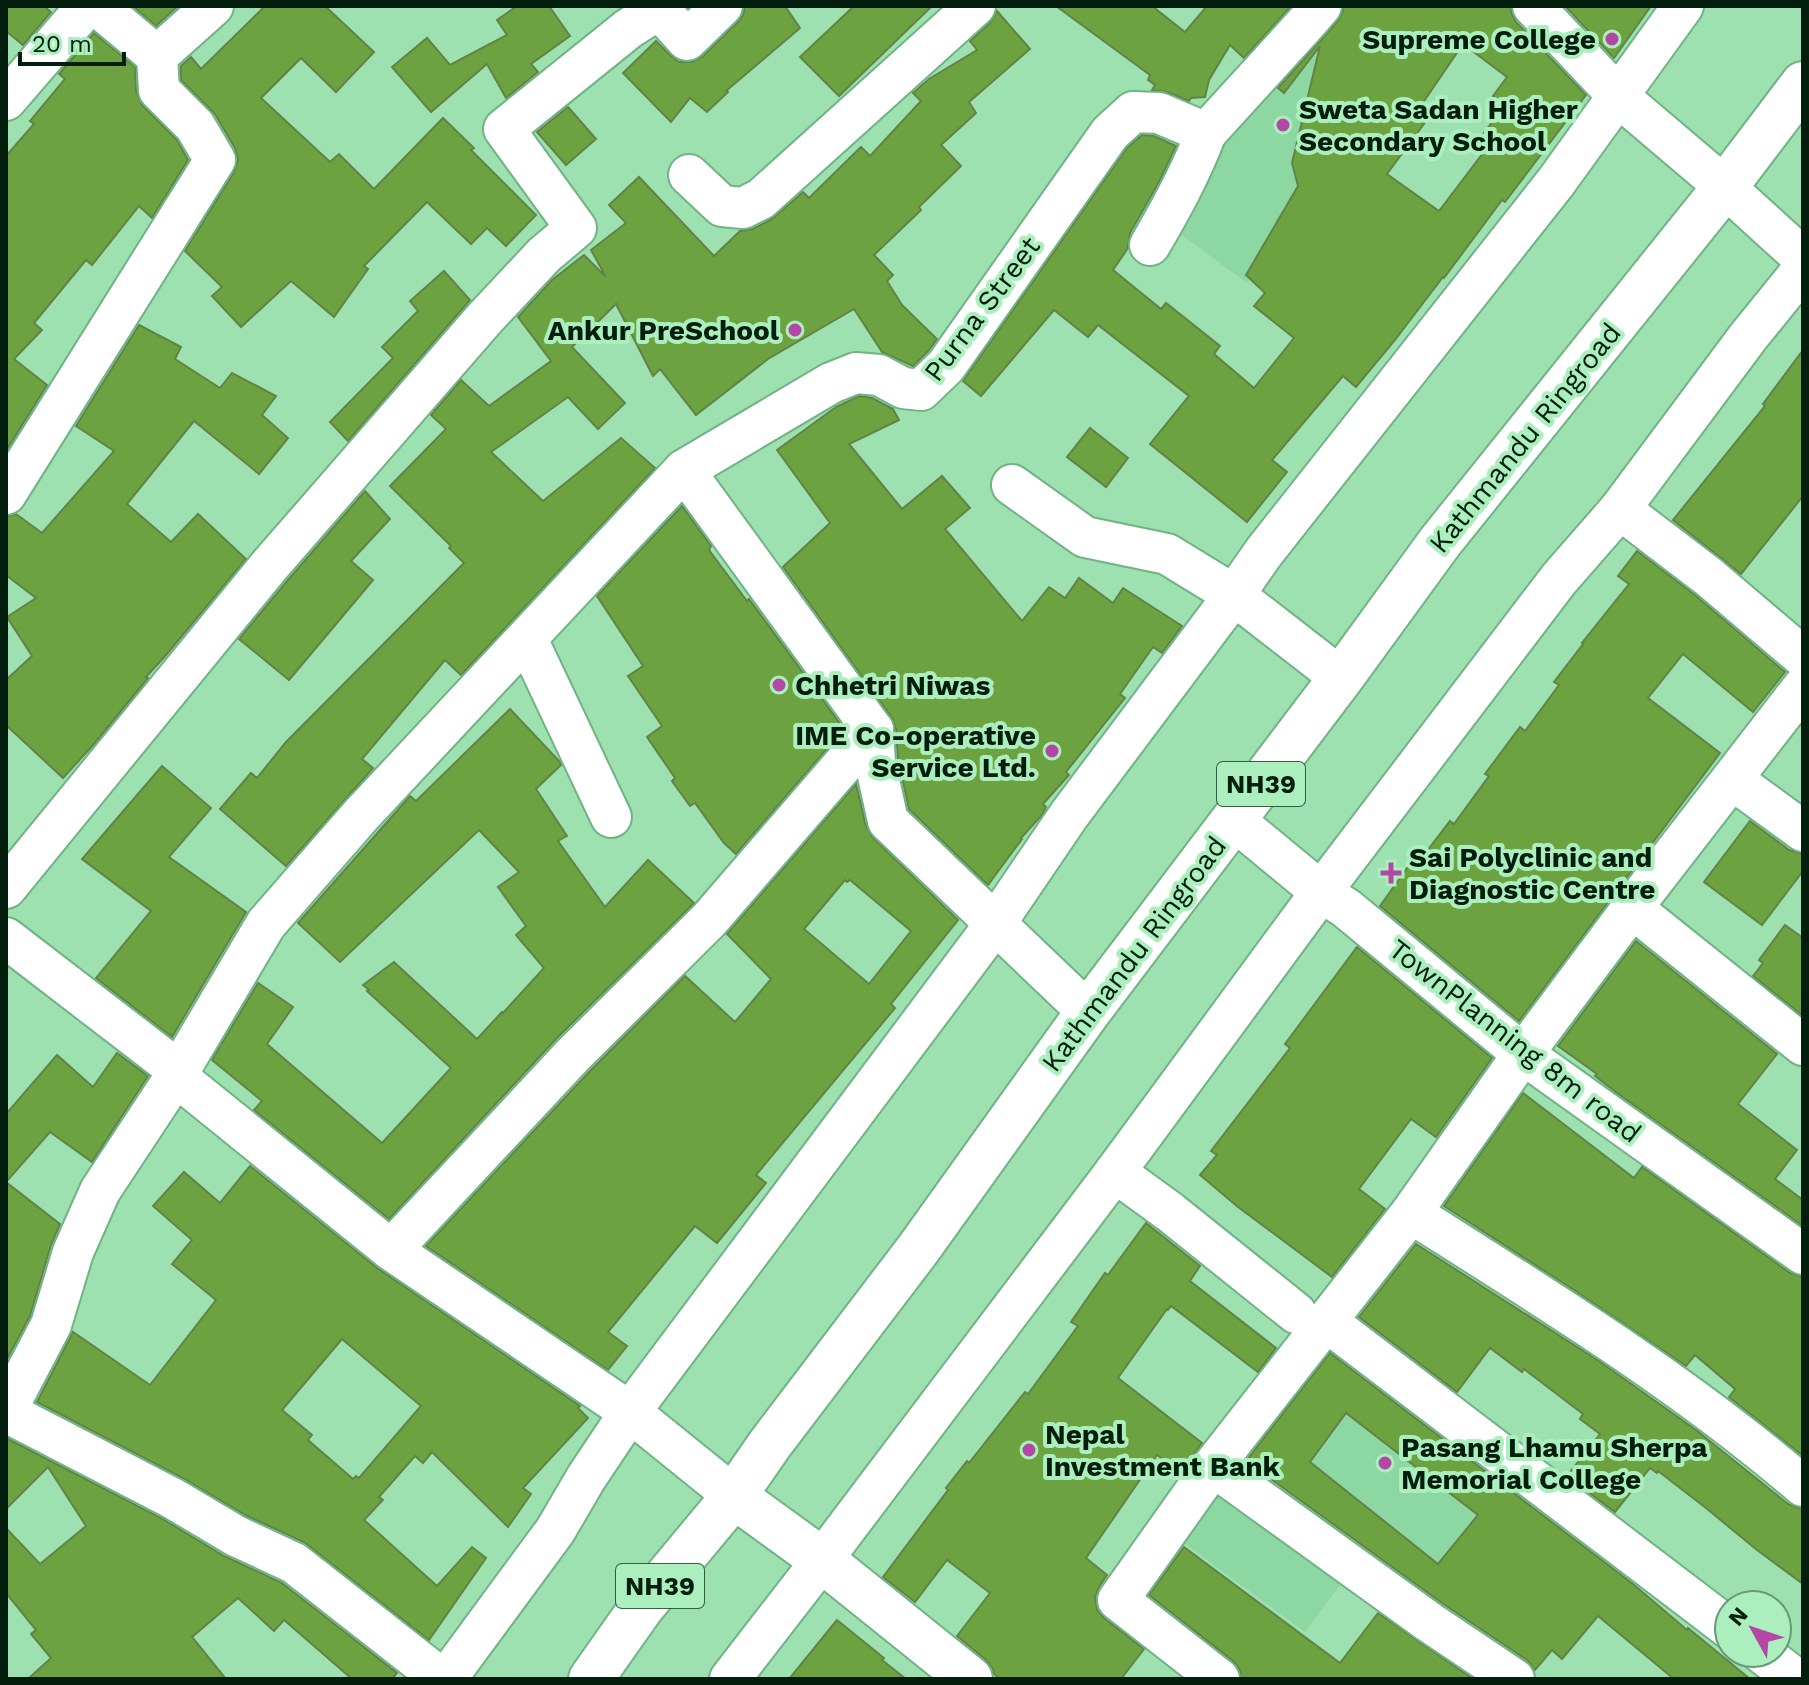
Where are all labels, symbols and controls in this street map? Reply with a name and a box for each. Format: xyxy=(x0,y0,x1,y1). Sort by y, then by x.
scale bar xyxy=(20,16,124,66)
place label: Supreme College xyxy=(1362,23,1596,56)
text: 20 m xyxy=(32,30,92,58)
marker: Supreme College xyxy=(1603,30,1621,48)
place label: Sweta Sadan Higher Secondary School xyxy=(1299,93,1578,158)
marker: Sweta Sadan Higher Secondary School xyxy=(1274,116,1292,134)
street label: Purna Street xyxy=(917,230,1047,388)
place label: Ankur PreSchool xyxy=(548,314,780,347)
street label: Kathmandu Ringroad xyxy=(1422,317,1628,559)
marker: Ankur PreSchool xyxy=(786,321,804,339)
place label: Chhetri Niwas xyxy=(795,669,990,702)
marker: Chhetri Niwas xyxy=(770,676,788,694)
place label: IME Co-operative Service Ltd. xyxy=(795,719,1036,784)
marker: IME Co-operative Service Ltd. xyxy=(1043,742,1061,760)
road number: NH39 xyxy=(1217,762,1305,806)
street label: Kathmandu Ringroad xyxy=(1035,830,1233,1078)
place label: Sai Polyclinic and Diagnostic Centre xyxy=(1409,841,1655,906)
marker: Sai Polyclinic and Diagnostic Centre xyxy=(1380,862,1402,884)
street label: TownPlanning 8m road xyxy=(1382,932,1648,1150)
place label: Nepal Investment Bank xyxy=(1045,1418,1280,1483)
place label: Pasang Lhamu Sherpa Memorial College xyxy=(1401,1431,1708,1496)
marker: Nepal Investment Bank xyxy=(1020,1441,1038,1459)
marker: Pasang Lhamu Sherpa Memorial College xyxy=(1376,1454,1394,1472)
road number: NH39 xyxy=(616,1564,704,1608)
north arrow xyxy=(1713,1589,1793,1669)
text: N xyxy=(1723,1602,1753,1631)

